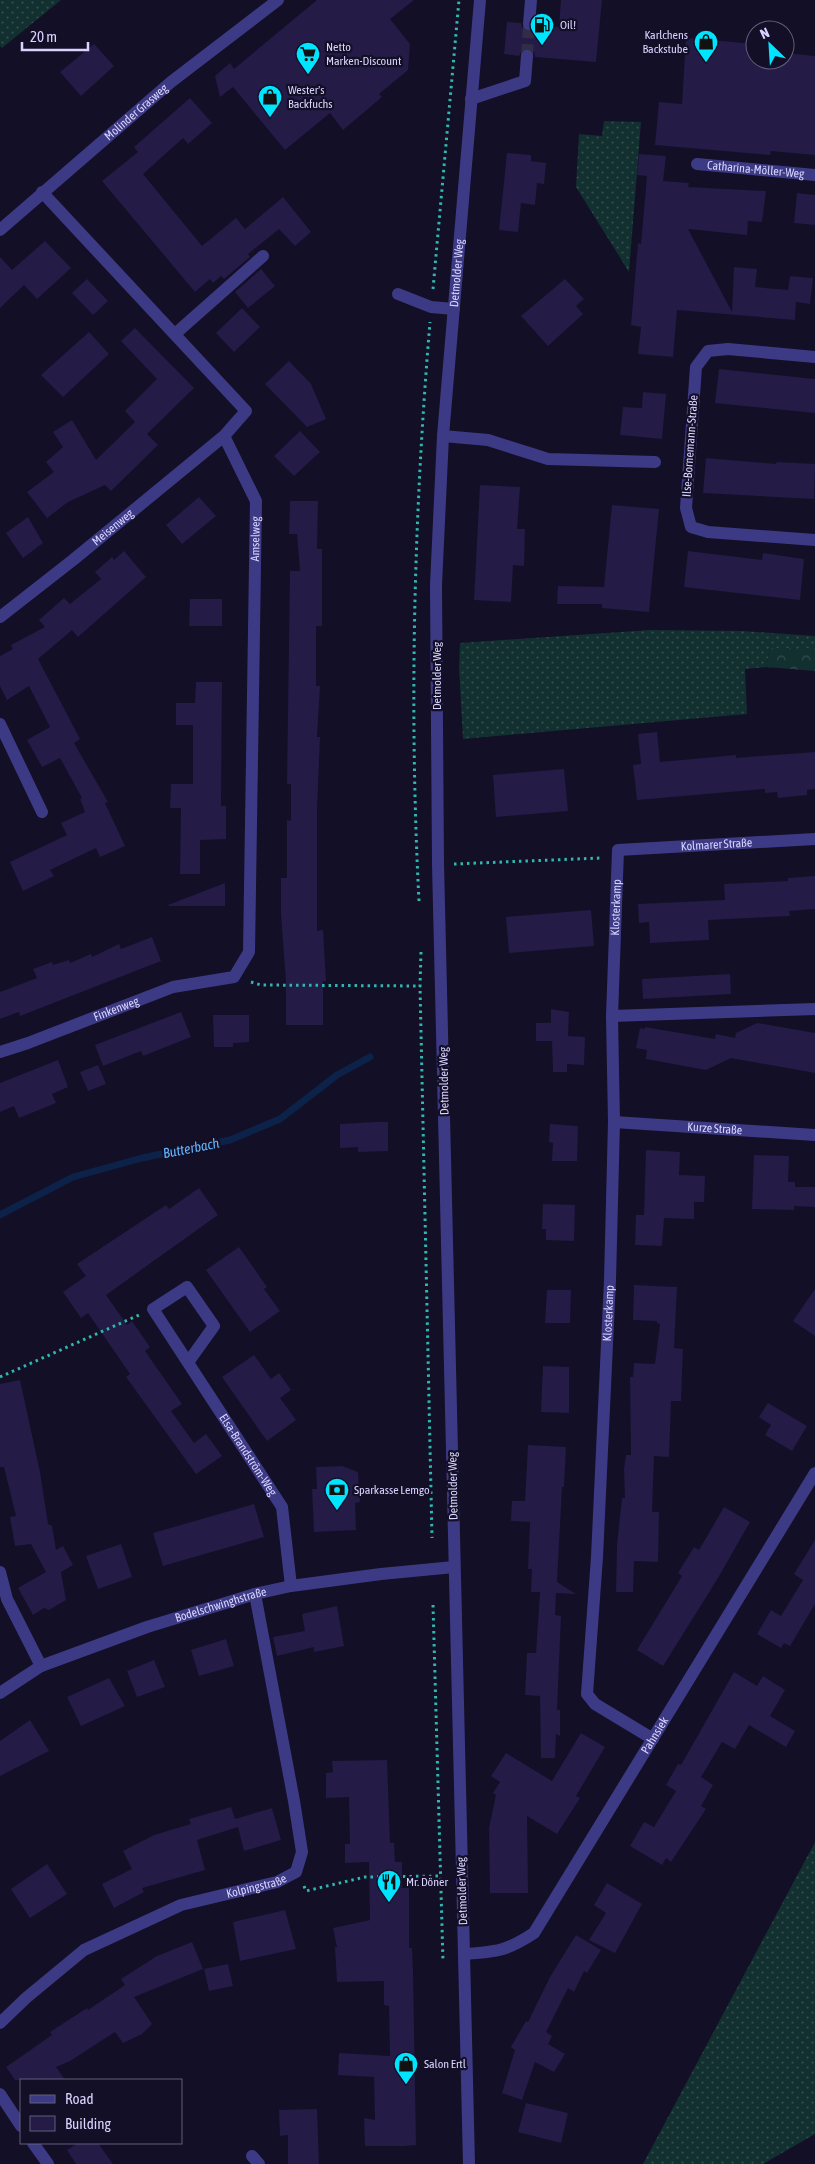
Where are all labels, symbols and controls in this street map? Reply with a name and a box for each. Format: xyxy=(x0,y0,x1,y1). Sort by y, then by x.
fuel station icon: Oil! xyxy=(529,12,555,46)
place label: Oil! xyxy=(560,18,576,32)
scale bar xyxy=(22,20,89,52)
north arrow xyxy=(745,20,795,70)
text: N xyxy=(757,24,772,42)
text: 20 m xyxy=(30,28,57,45)
place label: Karlchens Backstube xyxy=(642,28,688,56)
shop icon: Karlchens Backstube xyxy=(693,29,719,63)
place label: Netto Marken-Discount xyxy=(326,40,402,68)
supermarket icon: Netto Marken-Discount xyxy=(295,41,321,75)
street label: Molinder Grasweg xyxy=(102,81,171,143)
place label: Wester's Backfuchs xyxy=(288,83,333,111)
shop icon: Wester's Backfuchs xyxy=(257,84,283,118)
street label: Catharina-Möller-Weg xyxy=(707,158,806,181)
street label: Detmolder Weg xyxy=(447,238,467,308)
street label: Ilse-Bornemann-Straße xyxy=(679,394,701,498)
street label: Meisenweg xyxy=(89,506,137,548)
street label: Amselweg xyxy=(248,515,263,561)
street label: Detmolder Weg xyxy=(430,641,444,710)
street label: Kolmarer Straße xyxy=(680,836,752,853)
street label: Klosterkamp xyxy=(608,879,624,936)
street label: Finkenweg xyxy=(92,994,142,1024)
street label: Detmolder Weg xyxy=(436,1046,452,1115)
street label: Kurze Straße xyxy=(687,1120,743,1137)
water label: Butterbach xyxy=(162,1135,221,1161)
street label: Klosterkamp xyxy=(600,1284,617,1342)
street label: Elsa-Brandström-Weg xyxy=(216,1411,280,1499)
street label: Detmolder Weg xyxy=(445,1451,461,1520)
bank icon: Sparkasse Lemgo xyxy=(324,1477,350,1511)
place label: Sparkasse Lemgo xyxy=(354,1483,430,1497)
street label: Bodelschwinghstraße xyxy=(173,1585,268,1625)
street label: Pahnsiek xyxy=(638,1714,672,1756)
street label: Detmolder Weg xyxy=(454,1856,470,1925)
restaurant icon: Mr. Döner xyxy=(376,1869,402,1903)
street label: Kolpingstraße xyxy=(225,1871,289,1901)
place label: Mr. Döner xyxy=(406,1875,449,1889)
shop icon: Salon Ertl xyxy=(393,2051,419,2085)
place label: Salon Ertl xyxy=(424,2057,467,2071)
legend xyxy=(20,2079,182,2144)
text: Road xyxy=(65,2090,94,2107)
text: Building xyxy=(65,2115,111,2132)

